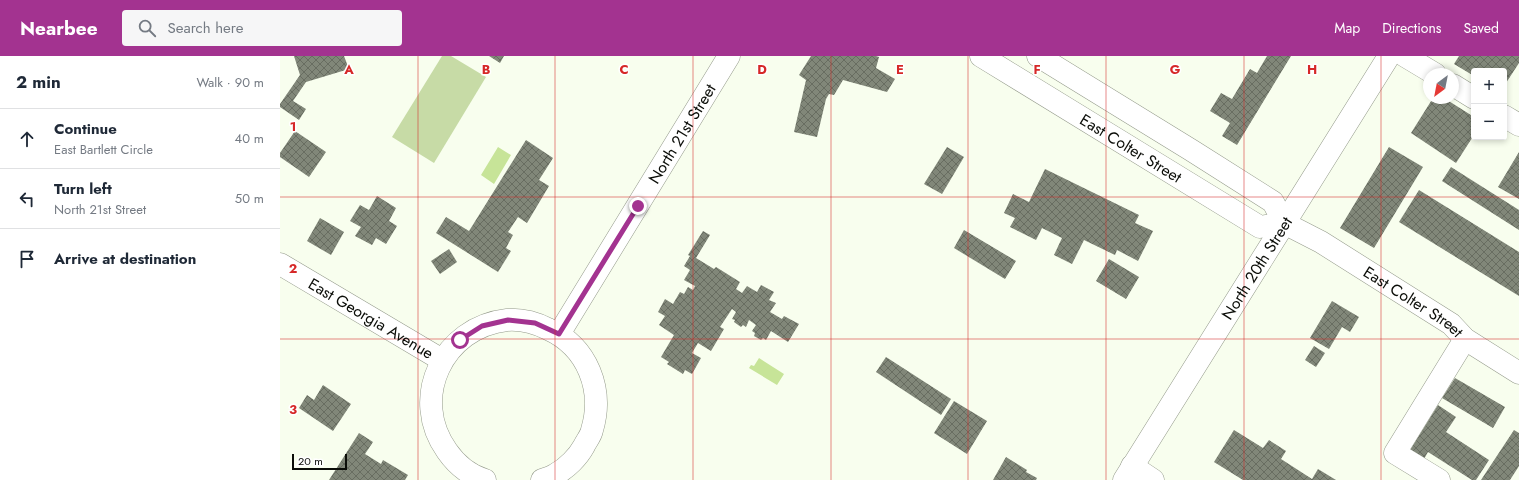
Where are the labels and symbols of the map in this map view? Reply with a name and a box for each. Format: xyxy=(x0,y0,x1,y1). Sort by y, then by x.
text: A xyxy=(343,60,354,79)
text: B xyxy=(482,60,491,79)
text: C xyxy=(619,60,629,79)
text: D xyxy=(757,60,767,79)
text: E xyxy=(896,60,904,79)
text: F xyxy=(1033,60,1041,79)
text: G xyxy=(1170,60,1181,79)
text: H xyxy=(1307,60,1317,79)
north arrow xyxy=(1423,68,1459,104)
street label: North 21st Street xyxy=(643,79,721,188)
street label: East Colter Street xyxy=(1075,108,1186,189)
text: 1 xyxy=(290,117,296,136)
route end xyxy=(629,197,647,215)
street label: North 20th Street xyxy=(1216,212,1298,324)
text: 2 xyxy=(289,259,297,278)
street label: East Colter Street xyxy=(1359,261,1469,343)
street label: East Georgia Avenue xyxy=(304,272,438,365)
route start xyxy=(451,331,469,349)
text: 3 xyxy=(289,400,297,419)
scale bar xyxy=(292,452,347,471)

